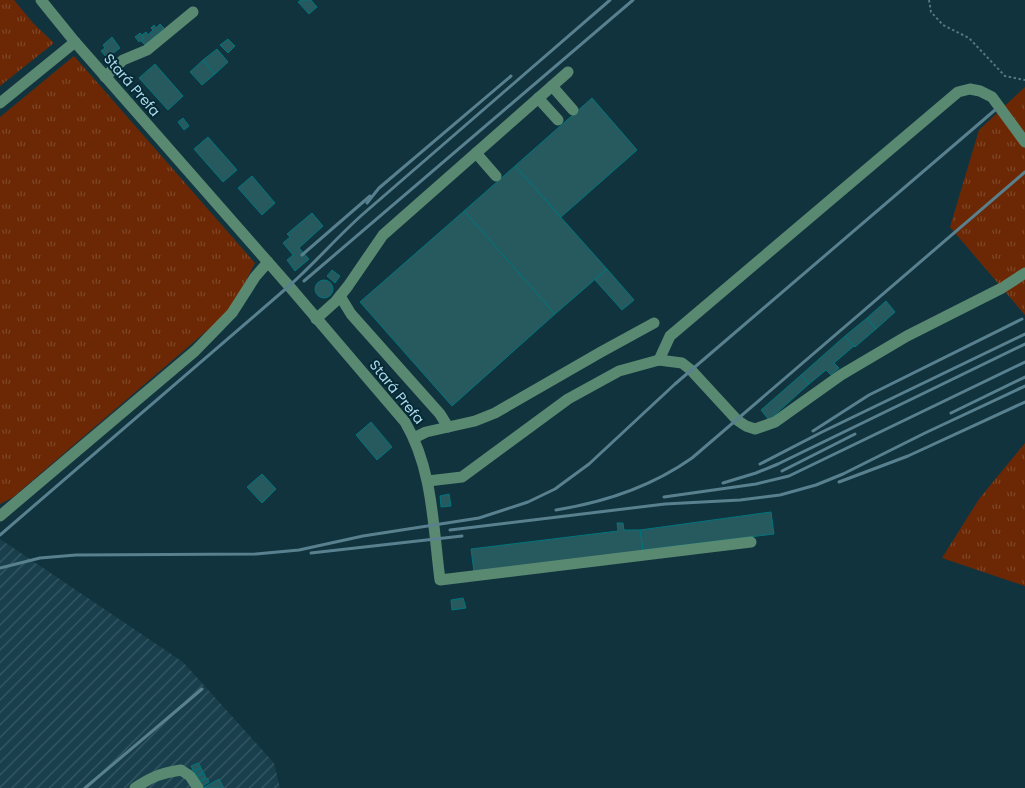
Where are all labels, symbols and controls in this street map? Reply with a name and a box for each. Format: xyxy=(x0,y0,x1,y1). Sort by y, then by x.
street label: Stará Prefa xyxy=(99,49,165,121)
street label: Stará Prefa xyxy=(365,356,429,428)

